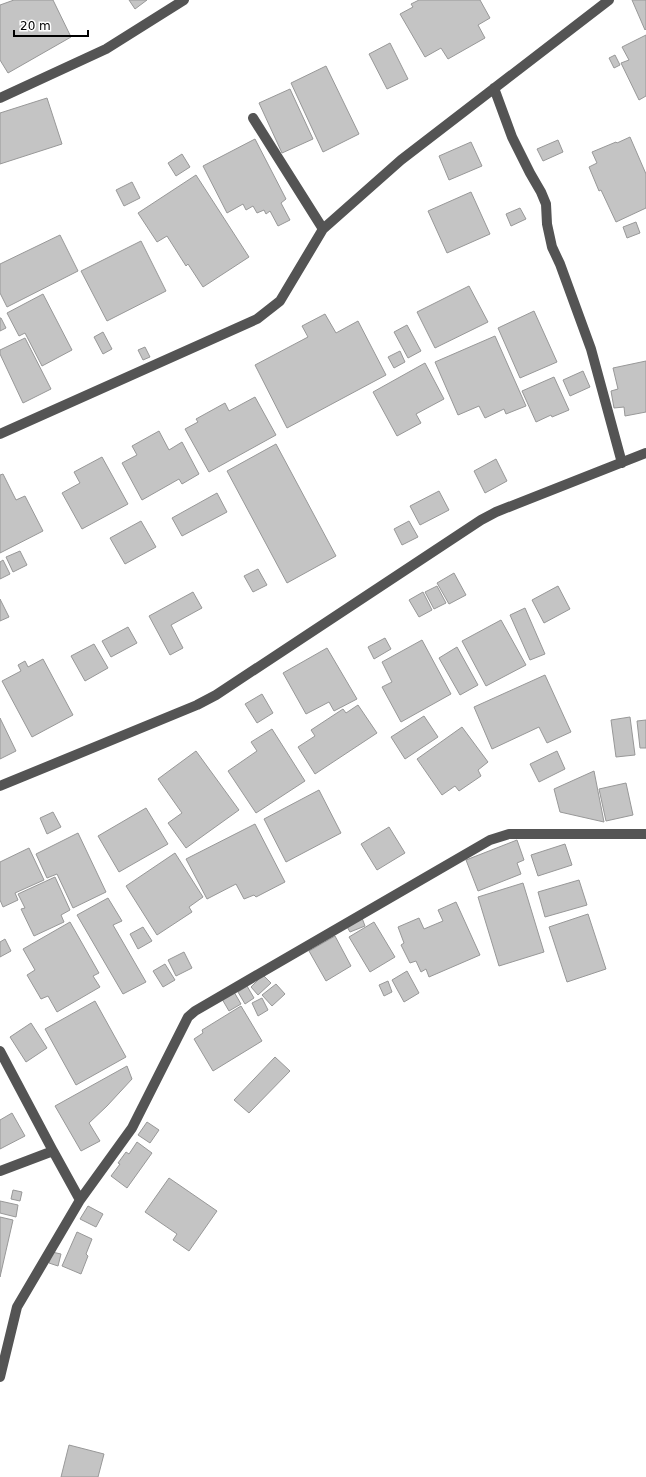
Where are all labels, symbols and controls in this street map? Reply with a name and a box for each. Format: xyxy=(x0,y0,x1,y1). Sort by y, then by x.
scale bar xyxy=(14,12,88,38)
text: 20 m xyxy=(20,19,51,33)

